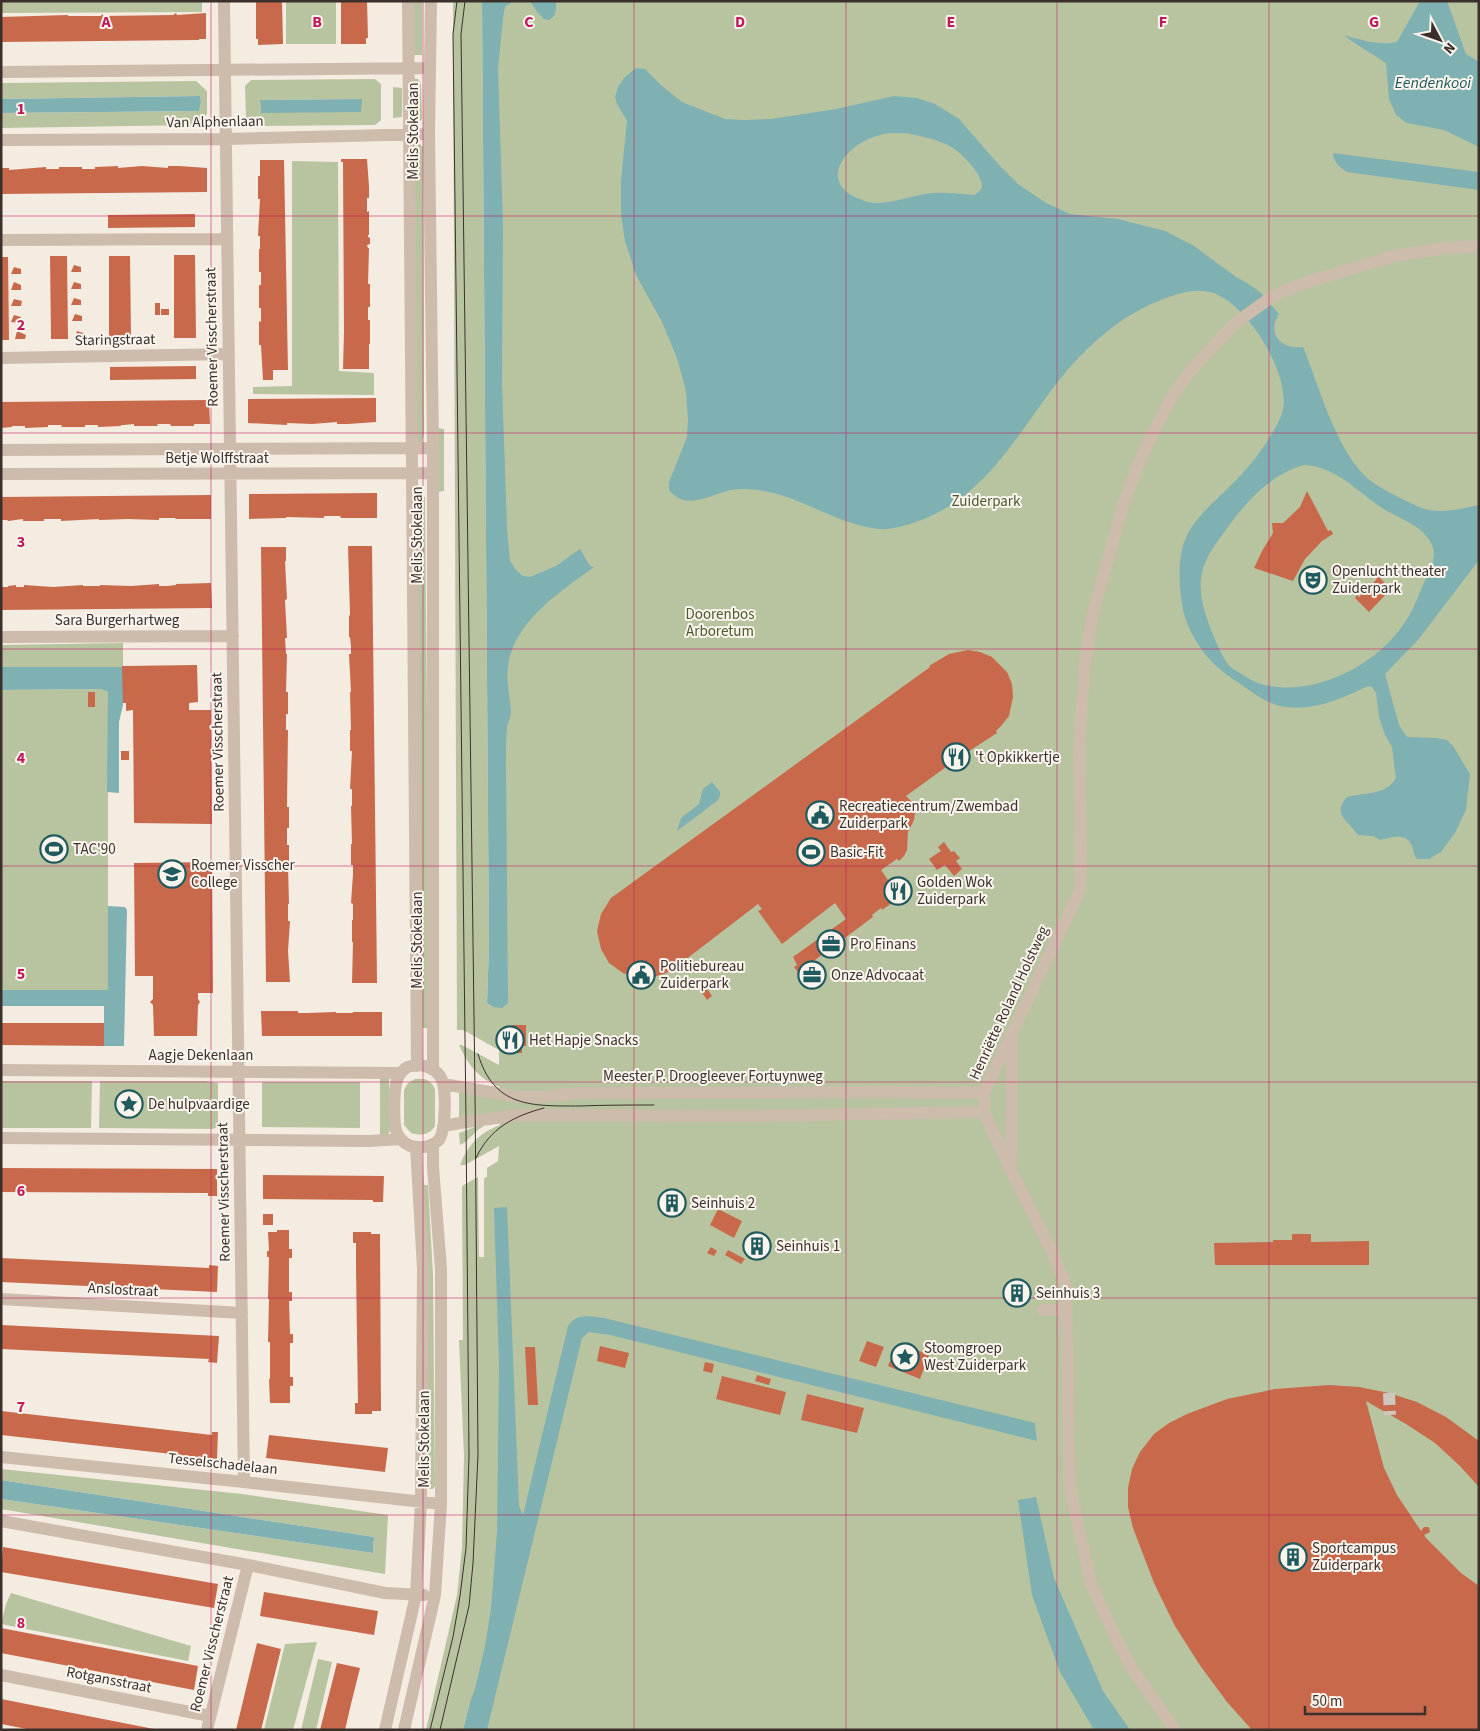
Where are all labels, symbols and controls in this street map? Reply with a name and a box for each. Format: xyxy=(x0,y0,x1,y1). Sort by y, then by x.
text: A xyxy=(100,11,111,33)
text: B xyxy=(312,11,322,33)
text: C xyxy=(524,11,534,33)
text: D xyxy=(735,11,745,33)
text: E xyxy=(947,11,955,33)
text: F xyxy=(1159,11,1167,33)
text: G xyxy=(1369,11,1379,33)
north arrow xyxy=(1415,15,1465,65)
text: N xyxy=(1438,38,1460,58)
water label: Eendenkooi xyxy=(1395,72,1471,94)
street label: Melis Stokelaan xyxy=(403,82,424,180)
text: 1 xyxy=(17,98,25,120)
street label: Van Alphenlaan xyxy=(166,111,264,133)
street label: Roemer Visscherstraat xyxy=(200,267,224,407)
text: 2 xyxy=(17,314,25,336)
street label: Staringstraat xyxy=(75,329,155,351)
street label: Betje Wolffstraat xyxy=(165,448,269,469)
street label: Melis Stokelaan xyxy=(407,486,428,584)
park label: Zuiderpark xyxy=(952,491,1021,512)
text: 3 xyxy=(17,531,25,553)
place label: Openlucht theater Zuiderpark xyxy=(1332,561,1447,599)
theatre icon: Openlucht theater Zuiderpark xyxy=(1298,565,1328,595)
park label: Doorenbos Arboretum xyxy=(686,604,754,642)
street label: Sara Burgerhartweg xyxy=(55,610,180,631)
street label: Roemer Visscherstraat xyxy=(206,672,230,812)
restaurant icon: 't Opkikkertje xyxy=(941,742,971,772)
text: 4 xyxy=(17,747,26,769)
place label: 't Opkikkertje xyxy=(975,747,1060,768)
place label: Recreatiecentrum/Zwembad Zuiderpark xyxy=(839,796,1018,834)
public building icon: Recreatiecentrum/Zwembad Zuiderpark xyxy=(805,800,835,830)
sports icon: TAC'90 xyxy=(39,834,69,864)
sports icon: Basic-Fit xyxy=(796,837,826,867)
place label: TAC'90 xyxy=(73,839,116,860)
place label: Basic-Fit xyxy=(830,842,884,863)
place label: Roemer Visscher College xyxy=(191,855,295,893)
school or university icon: Roemer Visscher College xyxy=(157,859,187,889)
place label: Golden Wok Zuiderpark xyxy=(917,872,993,910)
restaurant icon: Golden Wok Zuiderpark xyxy=(883,876,913,906)
street label: Melis Stokelaan xyxy=(407,891,428,989)
street label: Henriëtte Roland Holstweg xyxy=(964,922,1054,1083)
office icon: Pro Finans xyxy=(816,929,846,959)
place label: Pro Finans xyxy=(850,934,916,955)
place label: Politiebureau Zuiderpark xyxy=(660,956,744,994)
public building icon: Politiebureau Zuiderpark xyxy=(626,960,656,990)
office icon: Onze Advocaat xyxy=(797,960,827,990)
text: 5 xyxy=(17,963,25,985)
place label: Onze Advocaat xyxy=(831,965,924,986)
restaurant icon: Het Hapje Snacks xyxy=(495,1025,525,1055)
place label: Het Hapje Snacks xyxy=(529,1030,638,1051)
street label: Aagje Dekenlaan xyxy=(149,1045,253,1066)
street label: Meester P. Droogleever Fortuynweg xyxy=(603,1066,823,1087)
place icon: De hulpvaardige xyxy=(114,1089,144,1119)
place label: De hulpvaardige xyxy=(148,1094,250,1115)
street label: Roemer Visscherstraat xyxy=(212,1122,236,1262)
text: 6 xyxy=(17,1180,25,1202)
building icon: Seinhuis 2 xyxy=(657,1188,687,1218)
place label: Seinhuis 2 xyxy=(691,1193,755,1214)
building icon: Seinhuis 1 xyxy=(742,1231,772,1261)
place label: Seinhuis 1 xyxy=(776,1236,840,1257)
street label: Anslostraat xyxy=(87,1278,159,1302)
building icon: Seinhuis 3 xyxy=(1002,1278,1032,1308)
place label: Seinhuis 3 xyxy=(1036,1283,1100,1304)
place label: Stoomgroep West Zuiderpark xyxy=(924,1338,1027,1376)
place icon: Stoomgroep West Zuiderpark xyxy=(890,1342,920,1372)
street label: Melis Stokelaan xyxy=(414,1390,435,1488)
text: 7 xyxy=(17,1396,25,1418)
street label: Tesselschadelaan xyxy=(167,1448,279,1480)
place label: Sportcampus Zuiderpark xyxy=(1312,1538,1396,1576)
building icon: Sportcampus Zuiderpark xyxy=(1278,1542,1308,1572)
street label: Roemer Visscherstraat xyxy=(185,1574,239,1714)
text: 8 xyxy=(17,1612,25,1634)
street label: Rotgansstraat xyxy=(65,1661,153,1699)
scale bar xyxy=(1305,1684,1425,1716)
text: 50 m xyxy=(1312,1691,1342,1712)

